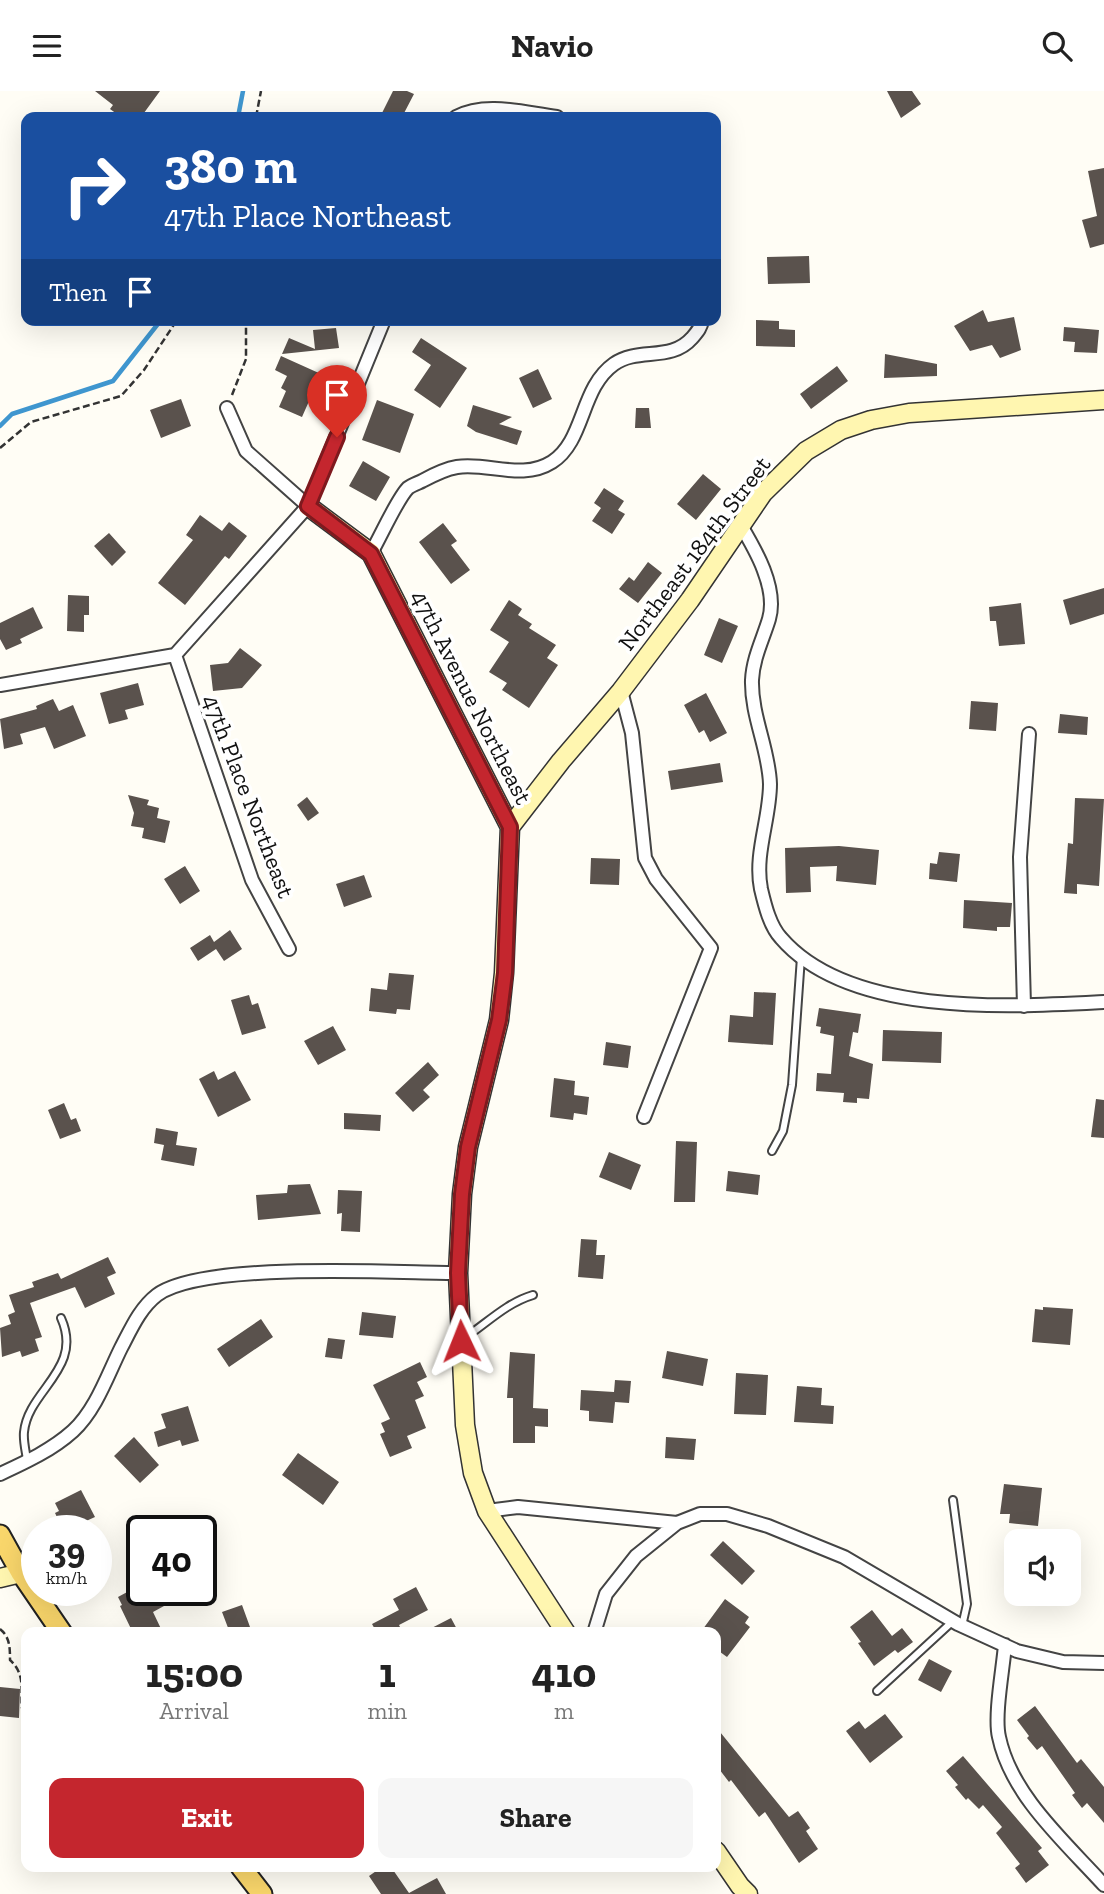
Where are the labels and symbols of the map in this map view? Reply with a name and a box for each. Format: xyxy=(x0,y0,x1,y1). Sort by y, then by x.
pin xyxy=(307,365,367,437)
street label: Northeast 184th Street xyxy=(612,450,777,656)
street label: 47th Avenue Northeast xyxy=(405,585,539,809)
street label: 47th Place Northeast xyxy=(197,690,301,902)
position arrow xyxy=(424,1304,498,1378)
speed limit sign: 40 xyxy=(126,1515,217,1606)

